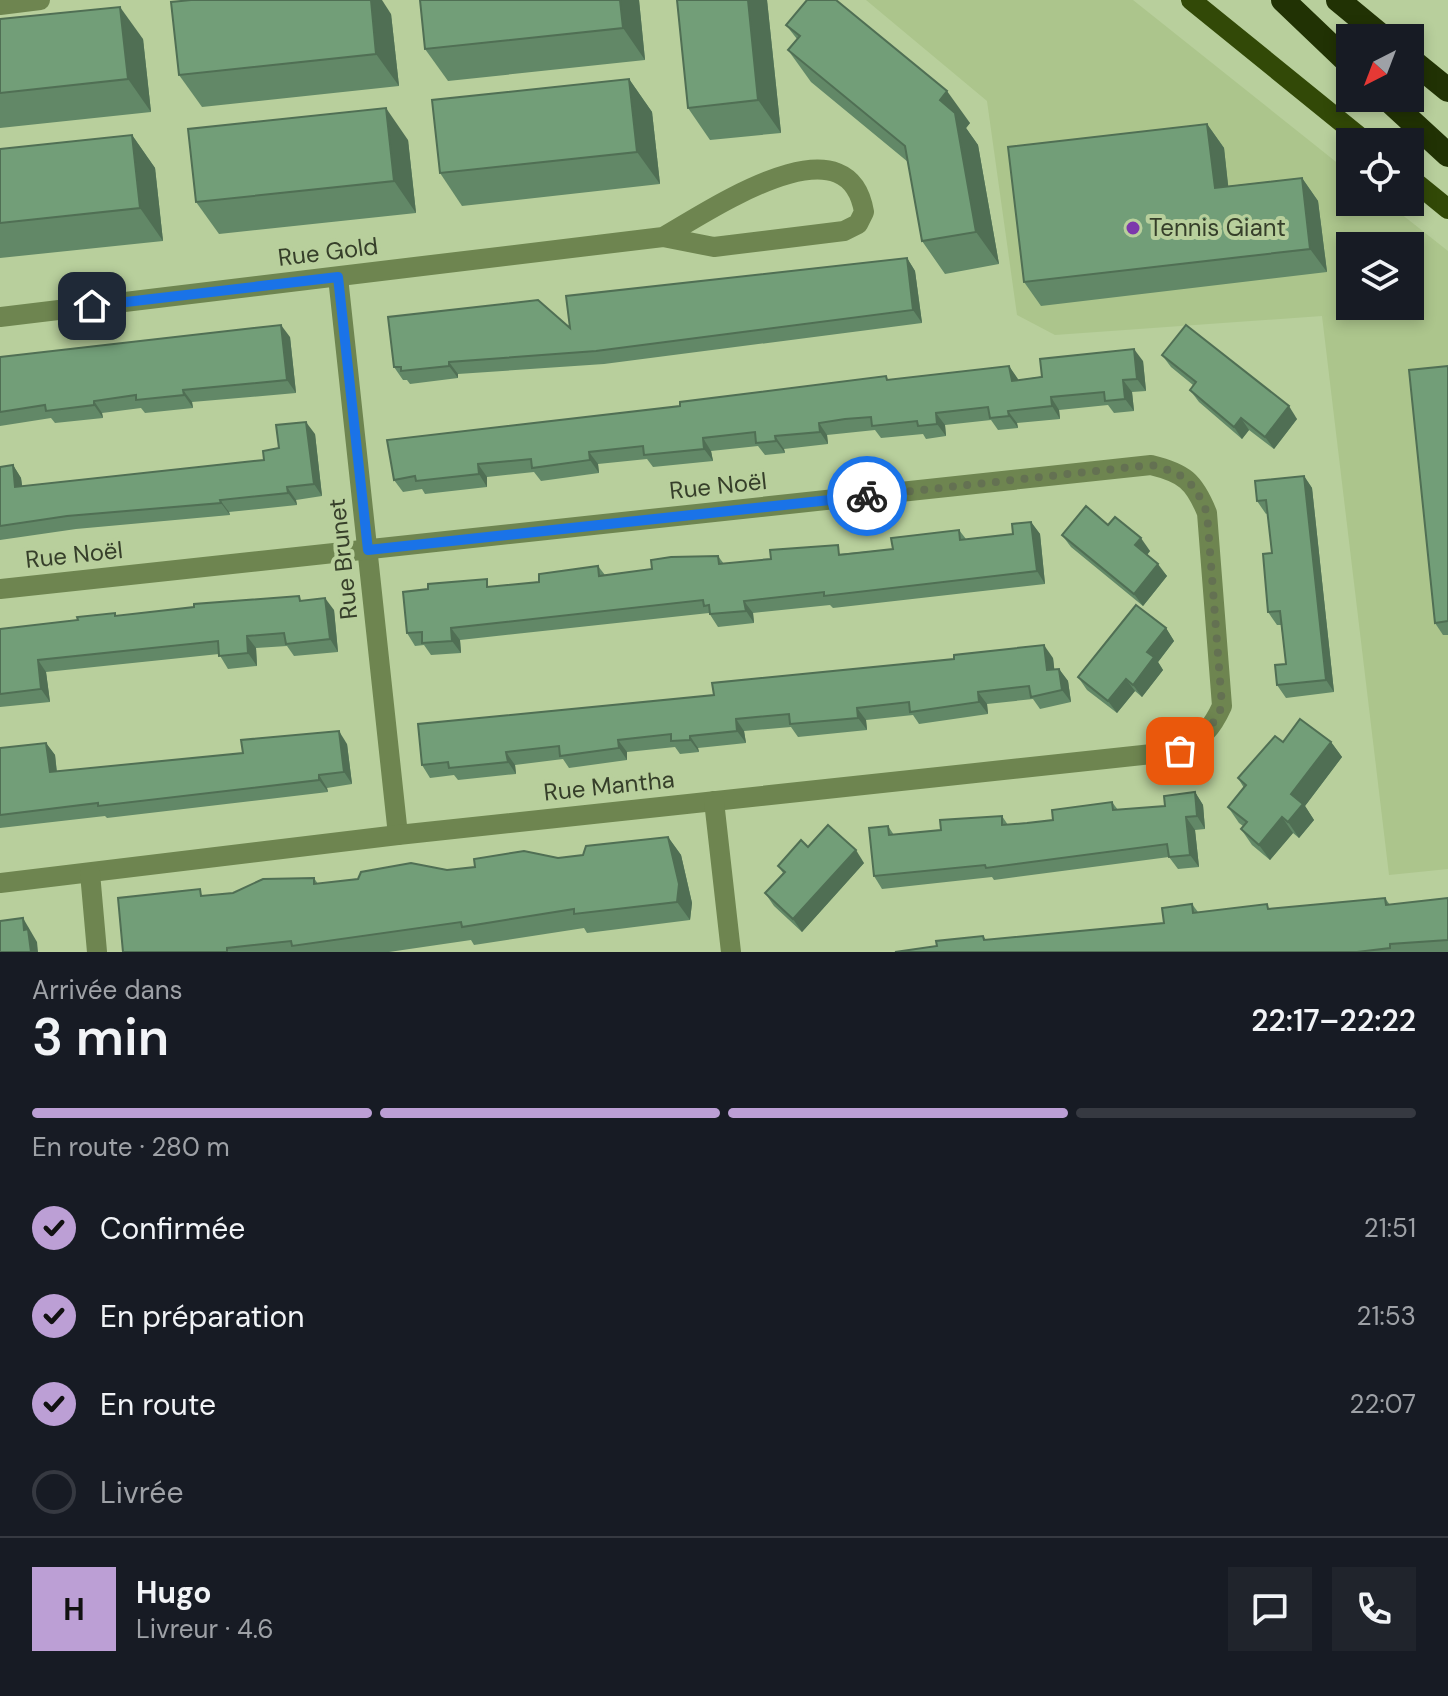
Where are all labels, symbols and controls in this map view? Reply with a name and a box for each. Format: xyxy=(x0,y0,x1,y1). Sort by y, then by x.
north arrow xyxy=(1336,24,1424,112)
map controls xyxy=(1336,24,1424,320)
button: locate xyxy=(1336,128,1424,216)
place label: Tennis Giant xyxy=(1149,212,1286,243)
marker: Tennis Giant xyxy=(1124,219,1142,237)
street label: Rue Gold xyxy=(276,230,380,273)
button: layers xyxy=(1336,232,1424,320)
pin xyxy=(58,272,126,340)
icon: home xyxy=(70,284,114,328)
courier xyxy=(827,456,907,536)
street label: Rue Noël xyxy=(668,465,768,506)
icon: bike xyxy=(845,474,889,518)
street label: Rue Brunet xyxy=(321,497,364,621)
street label: Rue Noël xyxy=(24,534,124,575)
pin xyxy=(1146,717,1214,785)
icon: bag xyxy=(1158,729,1202,773)
street label: Rue Mantha xyxy=(542,763,676,808)
text: Arrivée dans xyxy=(32,973,183,1007)
text: 22:17–22:22 xyxy=(1251,1001,1416,1040)
text: 3 min xyxy=(32,1003,169,1071)
text: En route · 280 m xyxy=(32,1130,230,1164)
icon: check xyxy=(32,1206,76,1250)
text: Confirmée xyxy=(100,1209,245,1248)
text: 21:51 xyxy=(1364,1211,1416,1245)
icon: check xyxy=(32,1294,76,1338)
text: En préparation xyxy=(100,1297,305,1336)
text: 21:53 xyxy=(1356,1299,1416,1333)
icon: check xyxy=(32,1382,76,1426)
text: En route xyxy=(100,1385,216,1424)
text: 22:07 xyxy=(1349,1387,1416,1421)
text: Livrée xyxy=(100,1473,183,1512)
button: chat xyxy=(1228,1567,1312,1651)
button: phone xyxy=(1332,1567,1416,1651)
text: Hugo xyxy=(136,1573,211,1612)
text: H xyxy=(63,1590,85,1629)
text: Livreur · 4.6 xyxy=(136,1612,274,1646)

